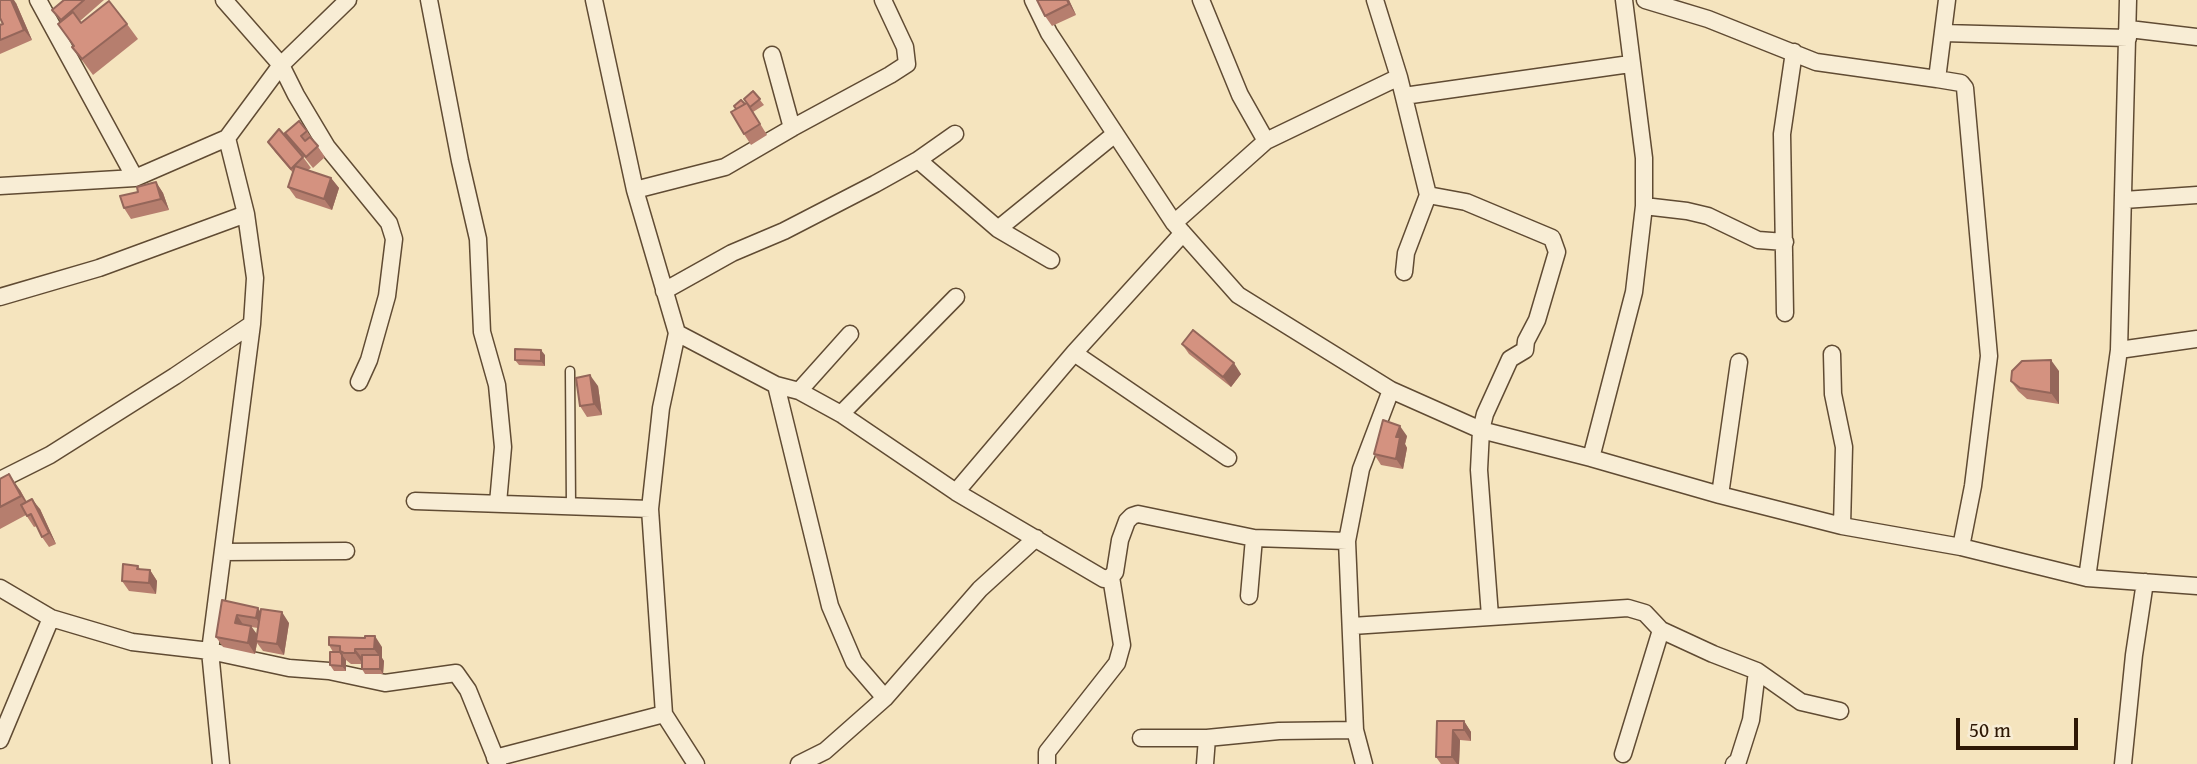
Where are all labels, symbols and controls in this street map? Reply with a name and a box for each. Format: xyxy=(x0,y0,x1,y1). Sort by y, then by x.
scale bar xyxy=(1959,704,2082,748)
text: 50 m xyxy=(1969,714,2011,745)

